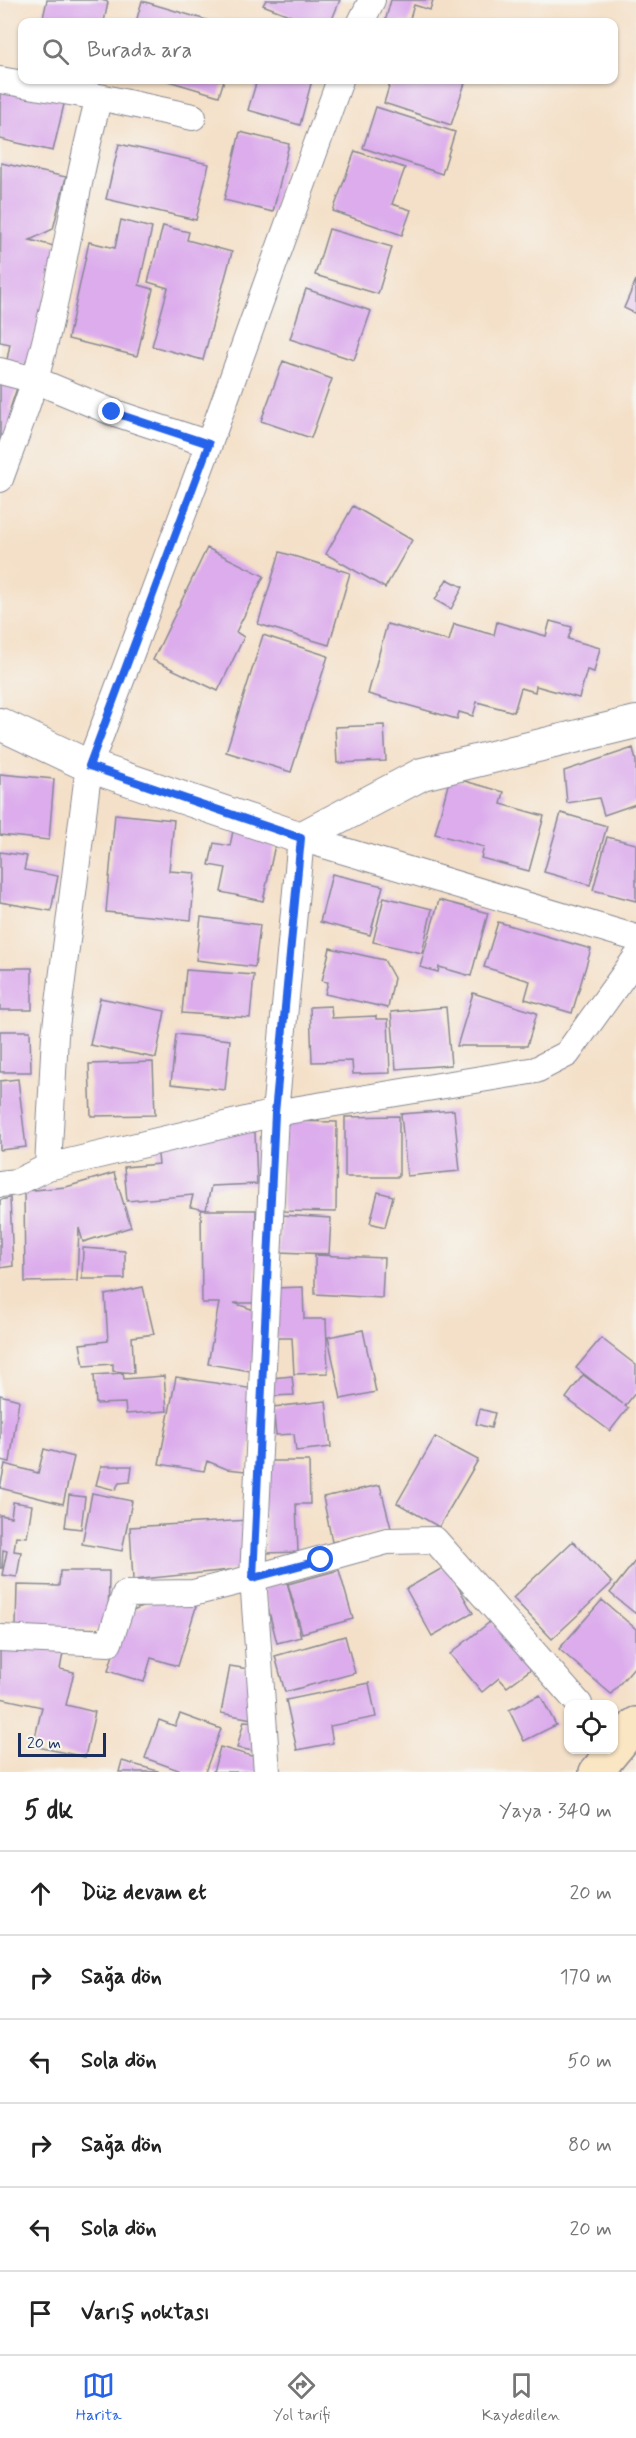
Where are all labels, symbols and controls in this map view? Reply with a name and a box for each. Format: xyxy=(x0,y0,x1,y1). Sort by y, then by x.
search box xyxy=(18,18,618,84)
icon: search xyxy=(39,35,72,68)
text: Burada ara xyxy=(87,37,192,65)
route end xyxy=(98,398,124,424)
route start xyxy=(307,1546,333,1572)
map controls xyxy=(564,1700,618,1754)
button: locate xyxy=(564,1700,618,1754)
scale bar xyxy=(18,1730,106,1758)
text: 20 m xyxy=(27,1733,61,1754)
text: 5 dk xyxy=(24,1794,73,1828)
text: Yaya · 340 m xyxy=(499,1798,612,1825)
icon: ahead xyxy=(24,1877,57,1910)
text: Düz devam et xyxy=(81,1879,206,1907)
text: 20 m xyxy=(569,1880,612,1907)
icon: right xyxy=(24,1961,57,1994)
text: Sağa dön xyxy=(81,1963,162,1991)
text: 170 m xyxy=(560,1964,612,1991)
icon: left xyxy=(24,2045,57,2078)
text: Sola dön xyxy=(81,2047,157,2075)
text: 50 m xyxy=(567,2048,612,2075)
icon: right xyxy=(24,2129,57,2162)
text: Sağa dön xyxy=(81,2131,162,2159)
text: 80 m xyxy=(568,2132,612,2159)
icon: left xyxy=(24,2213,57,2246)
text: Sola dön xyxy=(81,2215,157,2243)
text: 20 m xyxy=(569,2216,612,2243)
icon: arrive xyxy=(24,2297,57,2330)
text: Varış noktası xyxy=(81,2299,210,2327)
tab: Harita xyxy=(76,2369,122,2426)
tab: Yol tarifi xyxy=(273,2369,330,2426)
tab: Kaydedilen xyxy=(482,2369,560,2426)

